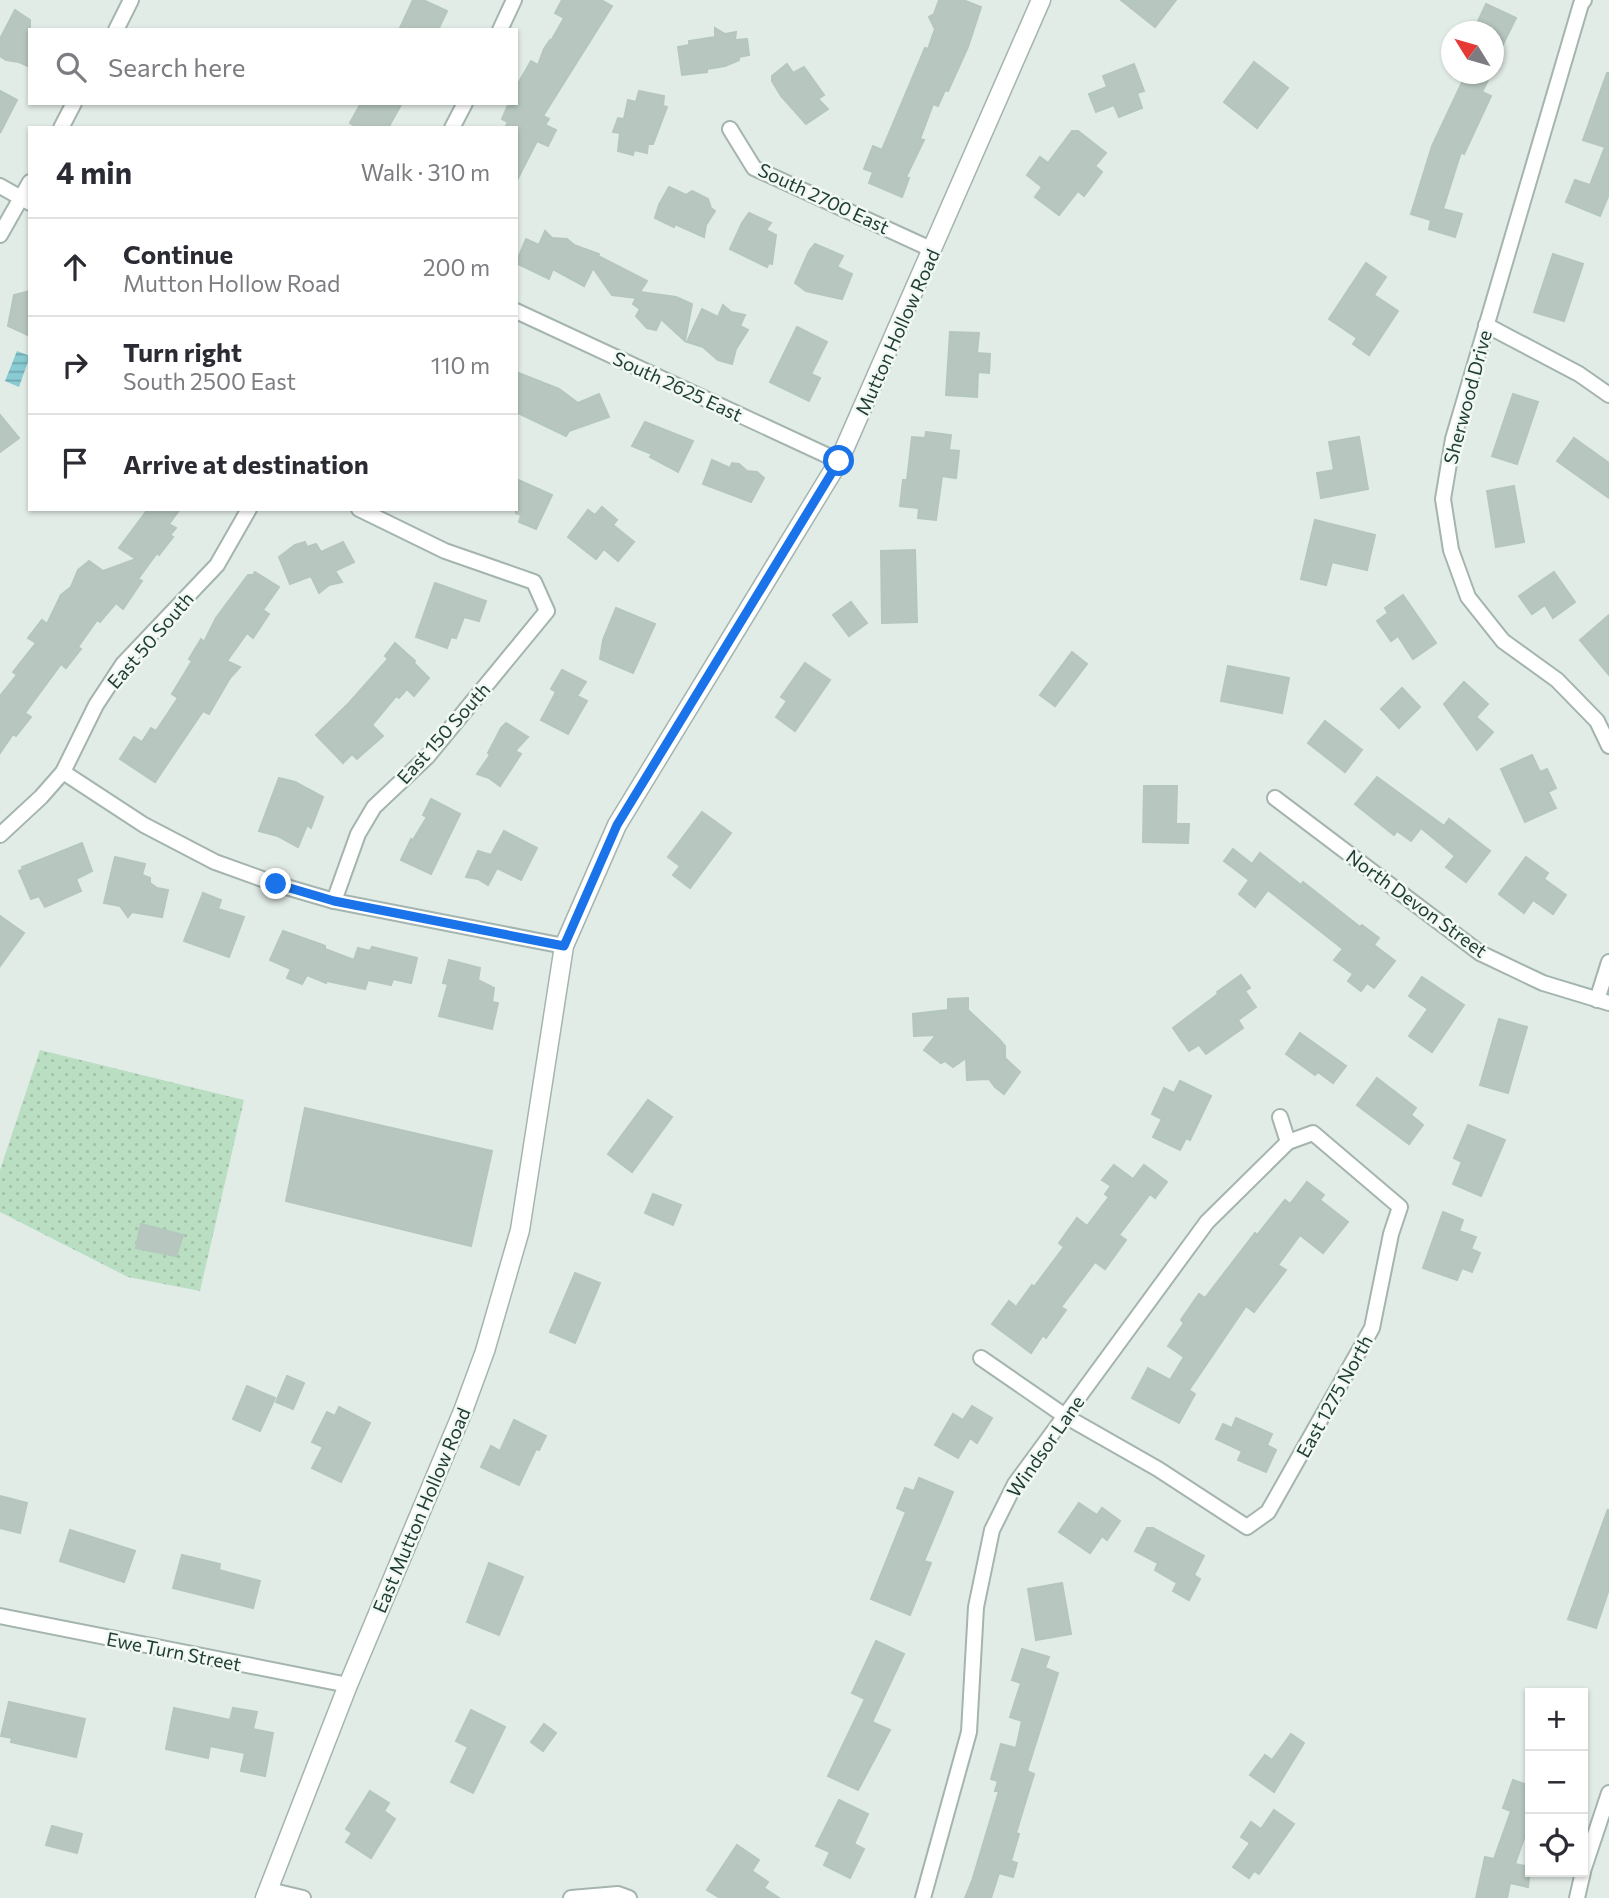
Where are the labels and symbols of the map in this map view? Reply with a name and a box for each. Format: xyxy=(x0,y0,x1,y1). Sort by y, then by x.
north arrow xyxy=(1441,21,1504,84)
street label: South 2700 East xyxy=(755,158,893,238)
street label: Mutton Hollow Road xyxy=(850,245,944,419)
street label: Sherwood Drive xyxy=(1438,328,1496,466)
street label: South 2625 East xyxy=(610,346,747,426)
route start xyxy=(823,445,854,476)
street label: East 50 South xyxy=(102,587,198,693)
street label: East 150 South xyxy=(392,678,494,788)
street label: North Devon Street xyxy=(1342,844,1492,962)
route end xyxy=(260,868,291,899)
street label: East 1275 North xyxy=(1291,1331,1377,1461)
street label: Windsor Lane xyxy=(1001,1391,1089,1501)
street label: East Mutton Hollow Road xyxy=(367,1404,475,1616)
street label: Ewe Turn Street xyxy=(105,1627,243,1675)

